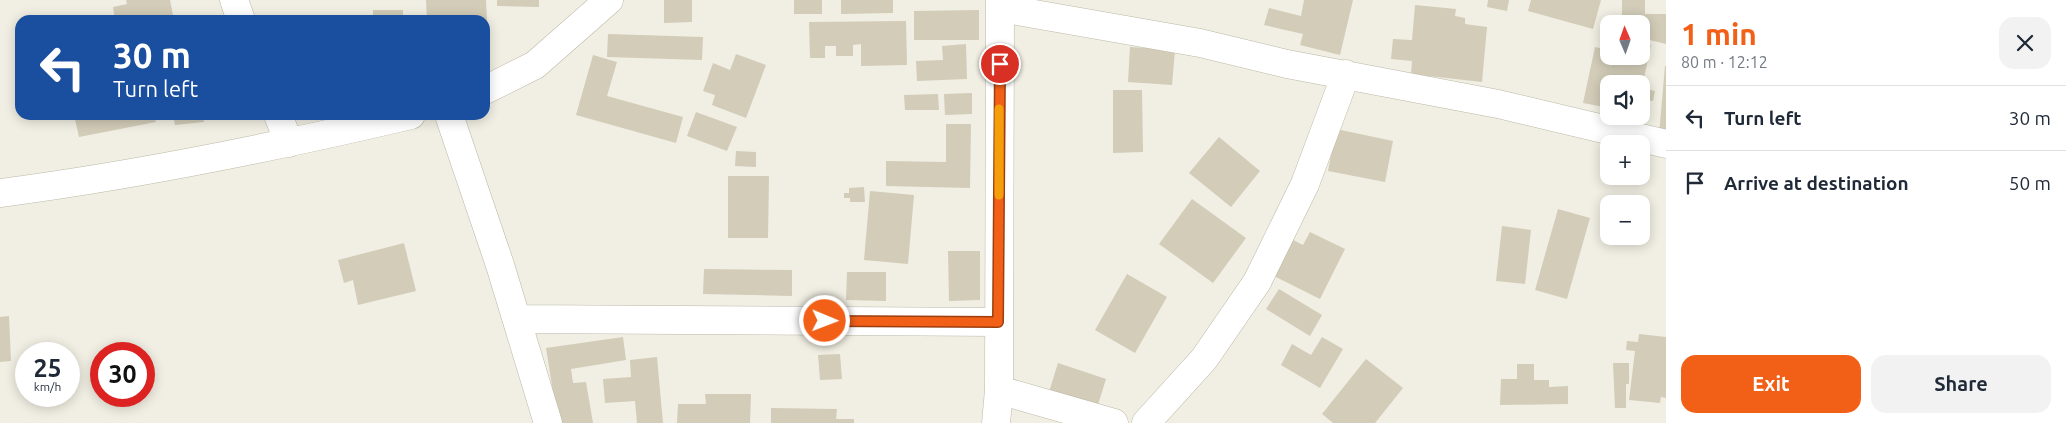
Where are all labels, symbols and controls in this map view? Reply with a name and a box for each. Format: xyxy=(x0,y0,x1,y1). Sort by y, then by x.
north arrow xyxy=(1600,15,1650,65)
map controls xyxy=(1600,15,1650,245)
text: 1 min xyxy=(1681,17,1757,51)
button: close xyxy=(1999,17,2051,69)
icon: left xyxy=(30,35,95,100)
text: 30 m xyxy=(113,35,191,75)
pin xyxy=(979,43,1021,85)
icon: arrive xyxy=(986,50,1014,78)
text: 80 m · 12:12 xyxy=(1681,53,1768,71)
button: sound xyxy=(1600,75,1650,125)
text: Turn left xyxy=(113,76,198,101)
icon: left xyxy=(1681,104,1709,132)
text: Turn left xyxy=(1724,107,1802,129)
text: 30 m xyxy=(2009,107,2051,129)
button: + xyxy=(1600,135,1650,185)
icon: arrive xyxy=(1681,169,1709,197)
text: Arrive at destination xyxy=(1724,172,1909,194)
text: 50 m xyxy=(2009,172,2051,194)
button: − xyxy=(1600,195,1650,245)
position arrow xyxy=(798,294,850,346)
speed limit sign: 30 xyxy=(90,342,155,407)
text: 25 xyxy=(33,354,62,382)
button: Exit xyxy=(1681,355,1861,413)
button: Share xyxy=(1871,355,2051,413)
text: km/h xyxy=(34,380,61,393)

